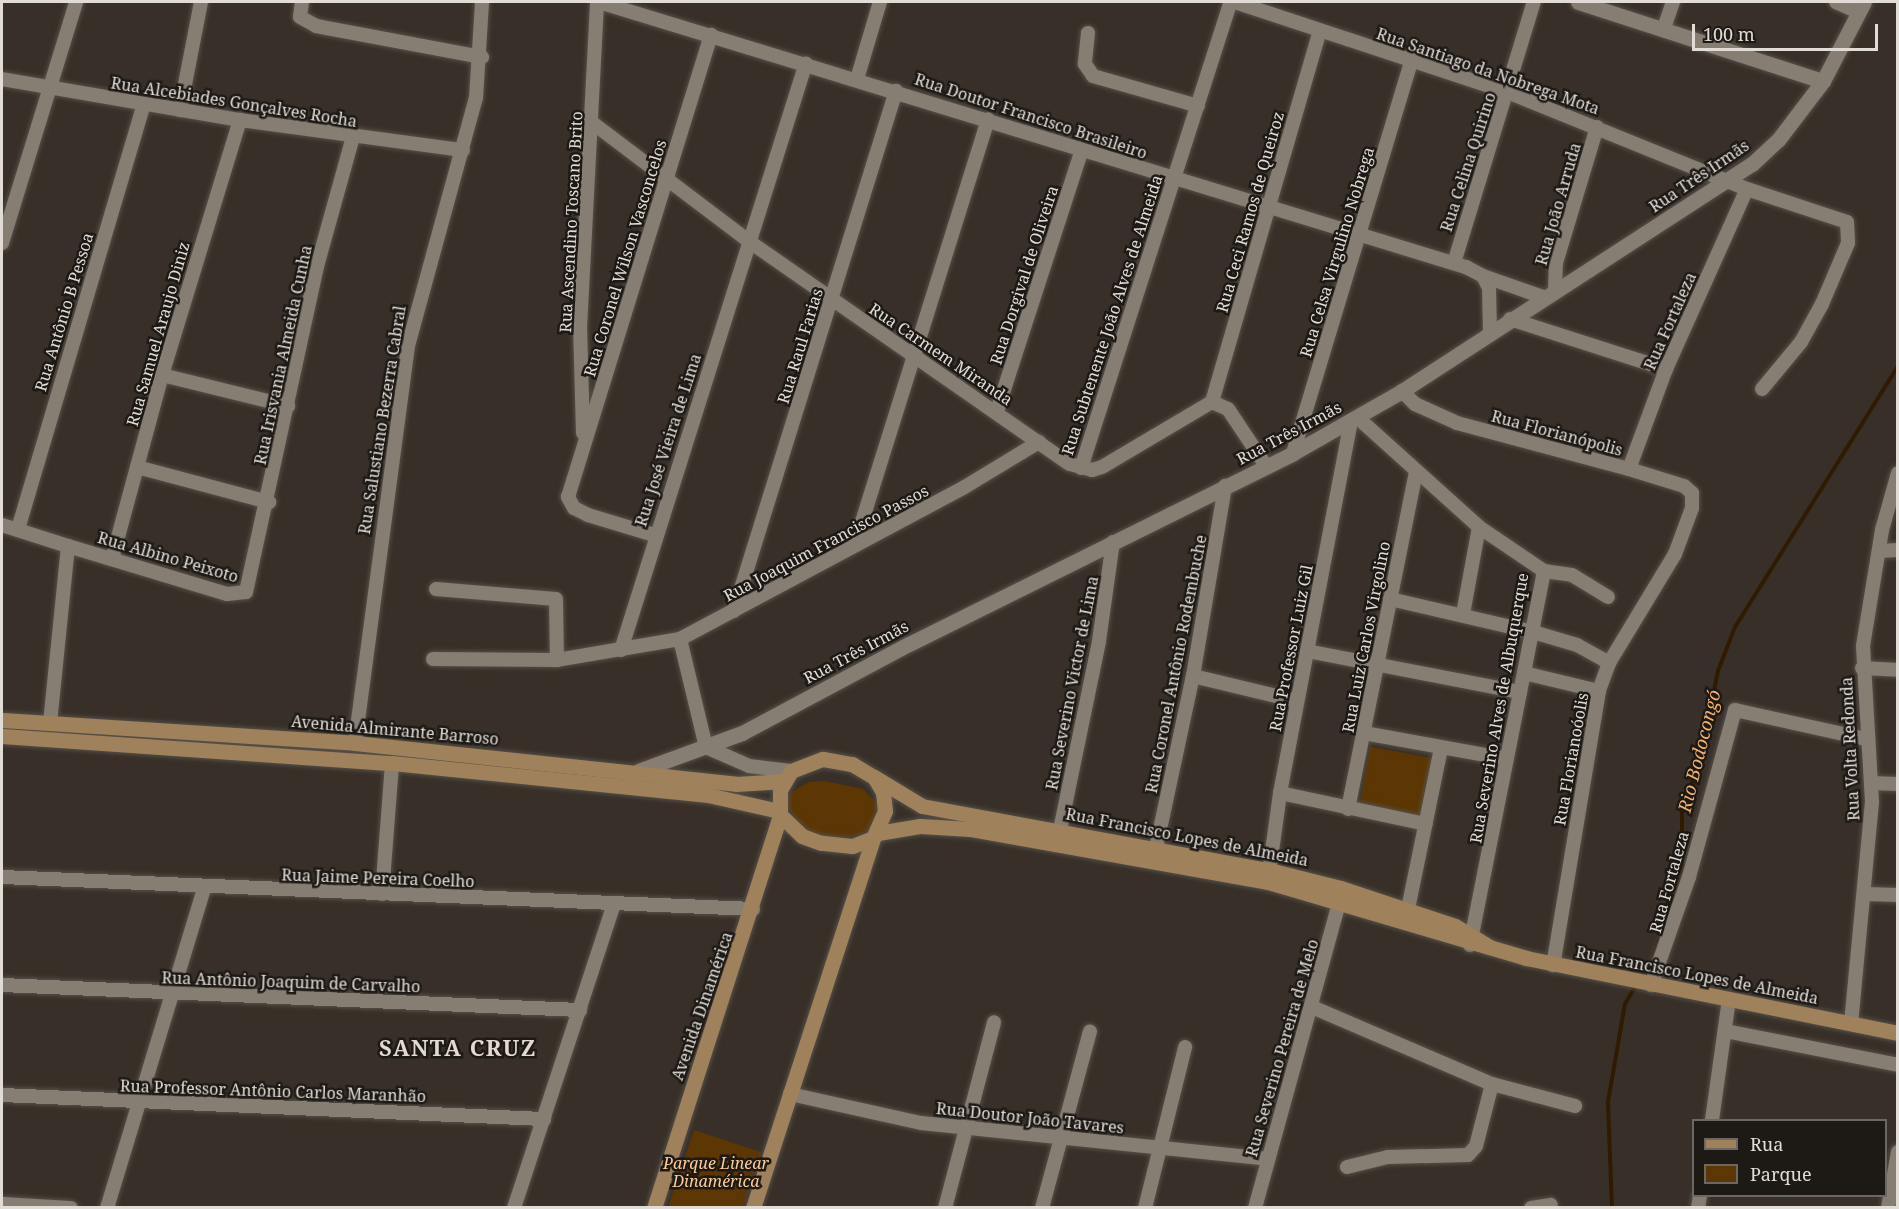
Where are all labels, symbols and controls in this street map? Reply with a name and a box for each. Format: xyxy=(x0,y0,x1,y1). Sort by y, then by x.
scale bar xyxy=(1695,12,1881,50)
text: 100 m xyxy=(1703,22,1755,46)
street label: Rua Santiago da Nobrega Mota xyxy=(1374,24,1602,118)
street label: Rua Doutor Francisco Brasileiro xyxy=(912,69,1150,163)
street label: Rua Alcebiades Gonçalves Rocha xyxy=(110,73,358,131)
street label: Rua Celina Quirino xyxy=(1436,90,1500,234)
street label: Rua Ceci Ramos de Queiroz xyxy=(1212,109,1288,315)
street label: Rua Ascendino Toscano Brito xyxy=(556,111,586,333)
street label: Rua Três Irmãs xyxy=(1646,136,1752,216)
street label: Rua Coronel Wilson Vasconcelos xyxy=(580,137,670,379)
street label: Rua João Arruda xyxy=(1531,141,1585,267)
street label: Rua Celsa Virgulino Nobrega xyxy=(1296,145,1378,359)
street label: Rua Subtenente João Alves de Almeida xyxy=(1058,172,1166,458)
street label: Rua Dorgival de Oliveira xyxy=(986,183,1062,367)
street label: Rua Antônio B Pessoa xyxy=(31,230,97,394)
street label: Rua Samuel Araujo Diniz xyxy=(122,240,194,428)
street label: Rua Irisvania Almeida Cunha xyxy=(250,243,316,467)
street label: Rua Fortaleza xyxy=(1640,269,1700,373)
street label: Rua Raul Farias xyxy=(773,286,827,406)
street label: Rua Carmem Miranda xyxy=(866,299,1016,409)
street label: Rua Salustiano Bezerra Cabral xyxy=(354,304,410,536)
street label: Rua José Vieira de Lima xyxy=(631,351,705,529)
street label: Rua Três Irmãs xyxy=(1233,397,1345,469)
street label: Rua Florianópolis xyxy=(1489,406,1625,460)
street label: Rua Joaquim Francisco Passos xyxy=(720,481,932,605)
street label: Rua Albino Peixoto xyxy=(95,528,241,586)
street label: Rua Coronel Antônio Rodembuche xyxy=(1142,533,1210,795)
street label: Rua Luiz Carlos Virgolino xyxy=(1338,540,1394,734)
street label: Rua Professor Luiz Gil xyxy=(1265,563,1317,733)
street label: Rua Severino Alves de Albuquerque xyxy=(1466,571,1532,845)
street label: Rua Severino Victor de Lima xyxy=(1042,574,1102,792)
street label: Rua Três Irmãs xyxy=(800,616,912,688)
street label: Rua Volta Redonda xyxy=(1837,677,1863,821)
water label: Rio Bodocongó xyxy=(1673,687,1725,815)
street label: Rua Florianoóolis xyxy=(1550,691,1592,827)
street label: Avenida Almirante Barroso xyxy=(290,711,500,749)
street label: Rua Francisco Lopes de Almeida xyxy=(1064,804,1310,870)
street label: Rua Fortaleza xyxy=(1645,829,1693,935)
street label: Rua Jaime Pereira Coelho xyxy=(281,865,475,891)
street label: Avenida Dinamérica xyxy=(668,929,736,1083)
street label: Rua Severino Pereira de Melo xyxy=(1242,937,1322,1159)
street label: Rua Francisco Lopes de Almeida xyxy=(1574,942,1820,1008)
street label: Rua Antônio Joaquim de Carvalho xyxy=(161,968,421,996)
district label: SANTA CRUZ xyxy=(379,1035,537,1061)
street label: Rua Professor Antônio Carlos Maranhão xyxy=(120,1076,426,1106)
street label: Rua Doutor João Tavares xyxy=(935,1099,1125,1137)
legend xyxy=(1692,1119,1887,1197)
text: Rua xyxy=(1750,1132,1783,1156)
park label: Parque Linear Dinamérica xyxy=(663,1153,769,1191)
text: Parque xyxy=(1750,1162,1812,1186)

